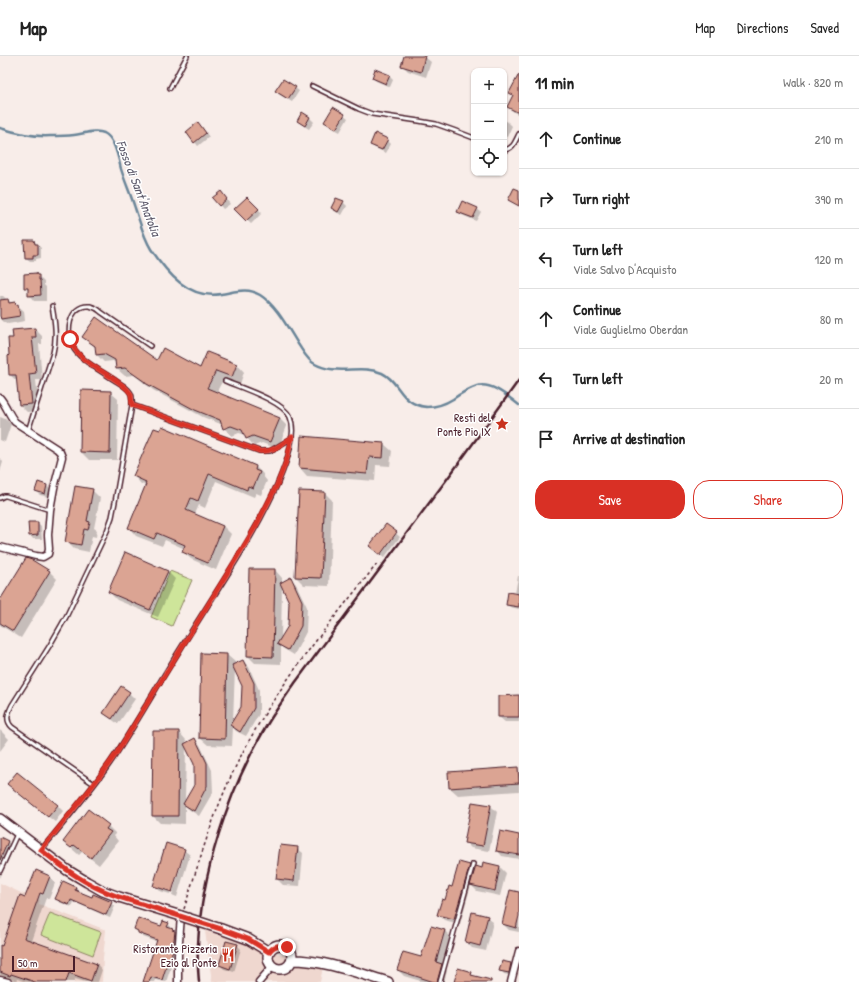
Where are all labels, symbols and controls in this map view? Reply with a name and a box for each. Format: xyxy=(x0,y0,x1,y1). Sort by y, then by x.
text: Map xyxy=(20,15,47,41)
text: Map xyxy=(695,18,715,37)
text: Directions xyxy=(737,18,788,37)
text: Saved xyxy=(810,18,839,37)
map controls xyxy=(471,68,507,176)
button: + xyxy=(471,68,507,104)
text: 11 min xyxy=(535,71,574,94)
text: Walk · 820 m xyxy=(783,73,843,91)
button: − xyxy=(471,104,507,140)
icon: ahead xyxy=(535,128,557,150)
text: Continue xyxy=(573,128,621,149)
text: 210 m xyxy=(815,130,843,148)
water label: Fosso di Sant'Anatolia xyxy=(112,137,166,240)
button: locate xyxy=(471,140,507,176)
icon: right xyxy=(535,188,557,210)
text: Turn right xyxy=(573,188,629,209)
text: 390 m xyxy=(815,190,843,208)
text: Turn left xyxy=(573,239,623,260)
icon: left xyxy=(535,248,557,270)
text: 120 m xyxy=(815,250,843,268)
text: Viale Salvo D'Acquisto xyxy=(573,260,676,278)
text: Continue xyxy=(573,299,621,320)
icon: ahead xyxy=(535,308,557,330)
text: 80 m xyxy=(820,310,843,328)
text: Viale Guglielmo Oberdan xyxy=(573,320,688,338)
route start xyxy=(61,330,79,348)
icon: left xyxy=(535,368,557,390)
text: Turn left xyxy=(573,368,623,389)
text: 20 m xyxy=(819,370,843,388)
place label: Resti del Ponte Pio IX xyxy=(437,409,492,440)
place icon: Resti del Ponte Pio IX xyxy=(494,416,510,432)
icon: arrive xyxy=(535,428,557,450)
text: Arrive at destination xyxy=(573,428,685,449)
button: Save xyxy=(535,480,685,519)
button: Share xyxy=(693,480,843,519)
route end xyxy=(278,938,296,956)
place label: Ristorante Pizzeria Ezio al Ponte xyxy=(133,940,217,971)
restaurant icon: Ristorante Pizzeria Ezio al Ponte xyxy=(220,947,236,963)
scale bar xyxy=(12,954,75,973)
text: 50 m xyxy=(18,956,38,970)

